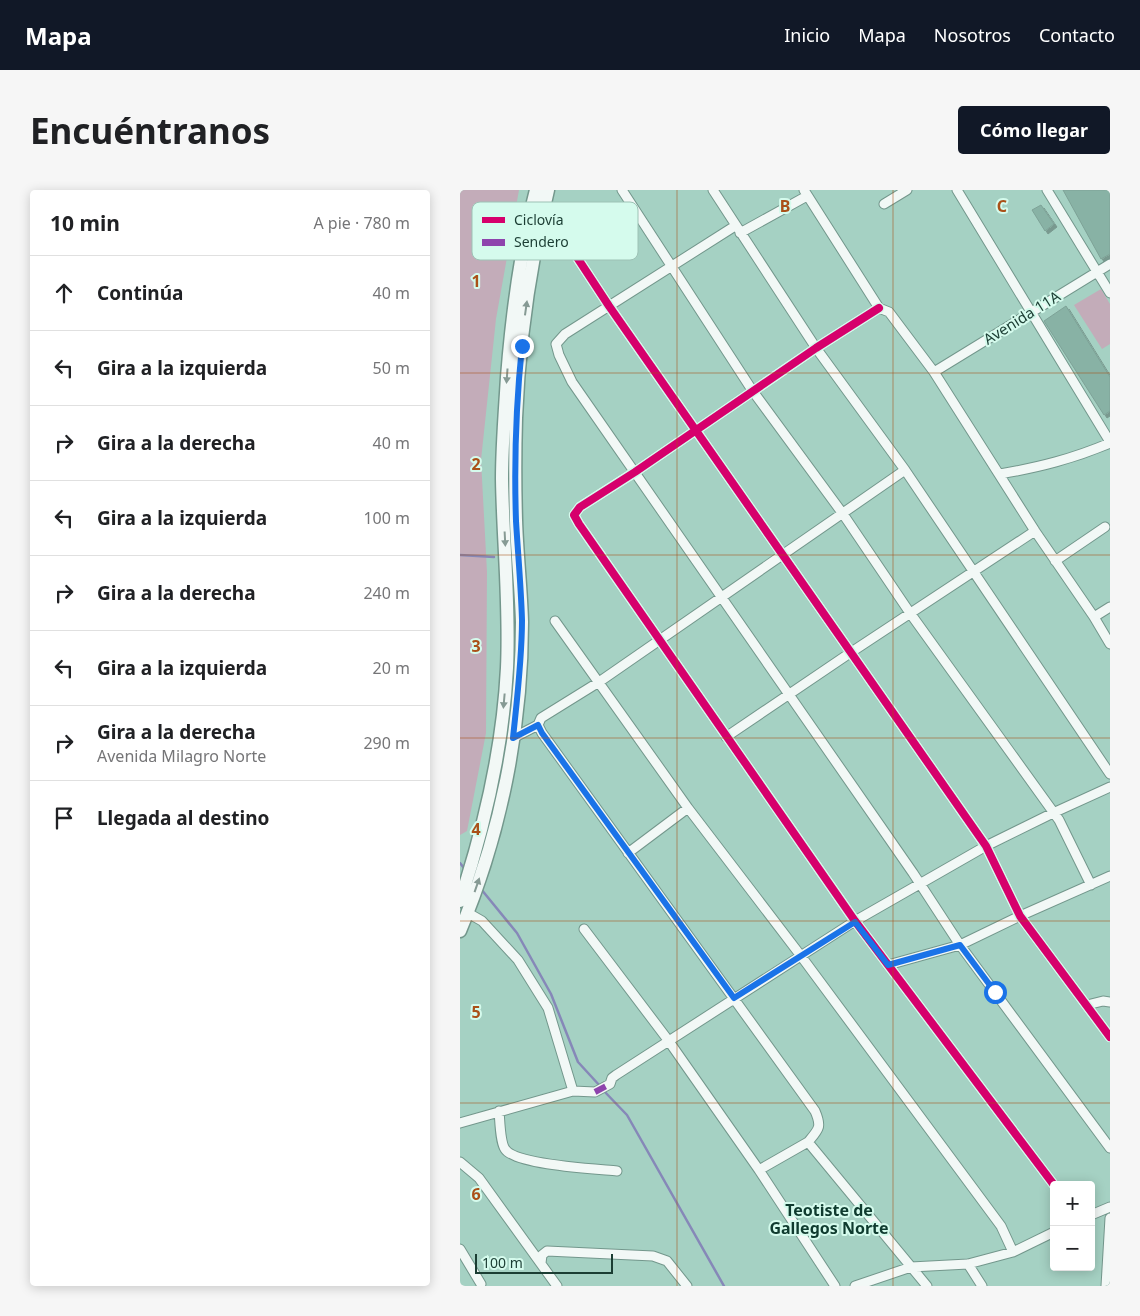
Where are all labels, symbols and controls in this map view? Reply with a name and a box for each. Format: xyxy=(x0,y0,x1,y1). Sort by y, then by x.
text: Mapa xyxy=(25,19,92,52)
text: Inicio xyxy=(784,23,830,47)
text: Mapa xyxy=(858,23,906,47)
text: Nosotros xyxy=(934,23,1011,47)
text: Contacto xyxy=(1039,23,1115,47)
button: Cómo llegar xyxy=(958,106,1110,154)
text: Encuéntranos xyxy=(30,107,270,154)
text: B xyxy=(780,195,790,217)
text: C xyxy=(997,195,1007,217)
legend xyxy=(472,202,638,260)
text: 10 min xyxy=(50,209,120,237)
text: Ciclovía xyxy=(514,210,564,229)
text: A pie · 780 m xyxy=(313,212,410,234)
text: Sendero xyxy=(514,232,569,251)
text: 1 xyxy=(471,270,481,292)
icon: ahead xyxy=(50,279,78,307)
text: Continúa xyxy=(97,280,183,306)
text: 40 m xyxy=(373,282,410,304)
street label: Avenida 11A xyxy=(979,285,1064,349)
one-way arrow xyxy=(522,300,530,316)
route end xyxy=(511,335,534,358)
icon: left xyxy=(50,354,78,382)
text: Gira a la izquierda xyxy=(97,355,267,381)
text: 50 m xyxy=(373,357,410,379)
one-way arrow xyxy=(503,369,511,385)
icon: right xyxy=(50,429,78,457)
text: Gira a la derecha xyxy=(97,430,256,456)
text: 40 m xyxy=(373,432,410,454)
text: 2 xyxy=(471,453,481,475)
icon: left xyxy=(50,504,78,532)
text: Gira a la izquierda xyxy=(97,505,267,531)
text: 100 m xyxy=(363,507,410,529)
one-way arrow xyxy=(502,531,510,547)
icon: right xyxy=(50,579,78,607)
text: Gira a la derecha xyxy=(97,580,256,606)
text: 240 m xyxy=(363,582,410,604)
text: 3 xyxy=(471,635,481,657)
icon: left xyxy=(50,654,78,682)
text: Gira a la izquierda xyxy=(97,655,267,681)
text: 20 m xyxy=(373,657,410,679)
one-way arrow xyxy=(500,693,508,709)
text: Gira a la derecha xyxy=(97,719,256,745)
icon: right xyxy=(50,729,78,757)
text: 290 m xyxy=(363,732,410,754)
text: Avenida Milagro Norte xyxy=(97,745,266,767)
icon: arrive xyxy=(50,804,78,832)
text: Llegada al destino xyxy=(97,805,269,831)
text: 4 xyxy=(471,818,481,840)
one-way arrow xyxy=(473,877,481,892)
route start xyxy=(984,981,1007,1004)
text: 5 xyxy=(471,1001,481,1023)
map controls xyxy=(1050,1181,1095,1271)
button: + xyxy=(1050,1181,1095,1226)
text: 6 xyxy=(471,1183,481,1205)
district label: Teotiste de Gallegos Norte xyxy=(769,1199,889,1239)
button: − xyxy=(1050,1226,1095,1271)
scale bar xyxy=(475,1251,612,1274)
text: 100 m xyxy=(482,1253,523,1272)

